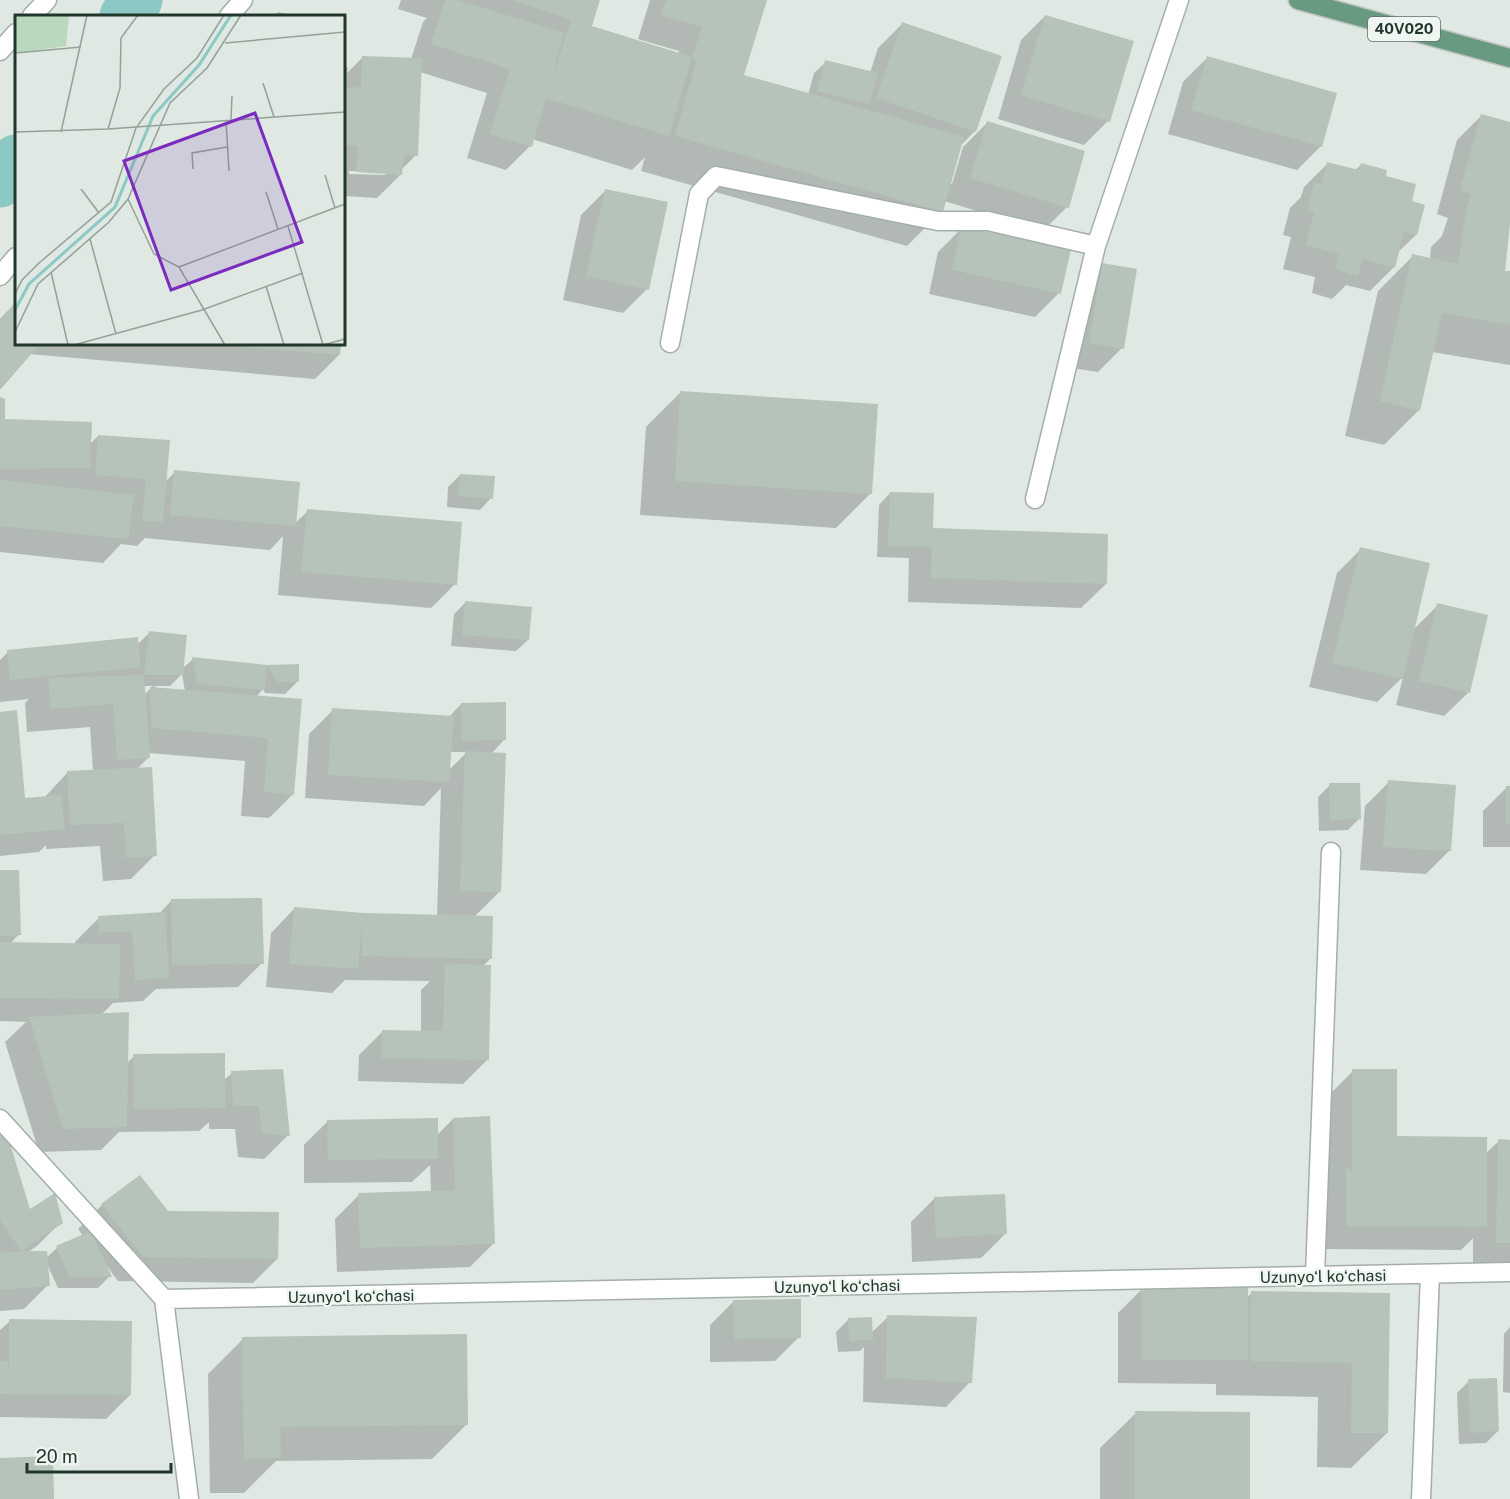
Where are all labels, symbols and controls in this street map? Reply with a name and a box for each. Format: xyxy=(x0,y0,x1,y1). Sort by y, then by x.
inset map xyxy=(15,15,345,345)
road number: 40V020 xyxy=(1368,17,1440,41)
street label: Uzunyoʻl koʻchasi xyxy=(1260,1266,1387,1287)
street label: Uzunyoʻl koʻchasi xyxy=(774,1276,901,1297)
street label: Uzunyoʻl koʻchasi xyxy=(288,1286,415,1307)
scale bar xyxy=(27,1436,171,1474)
text: 20 m xyxy=(36,1446,78,1467)

